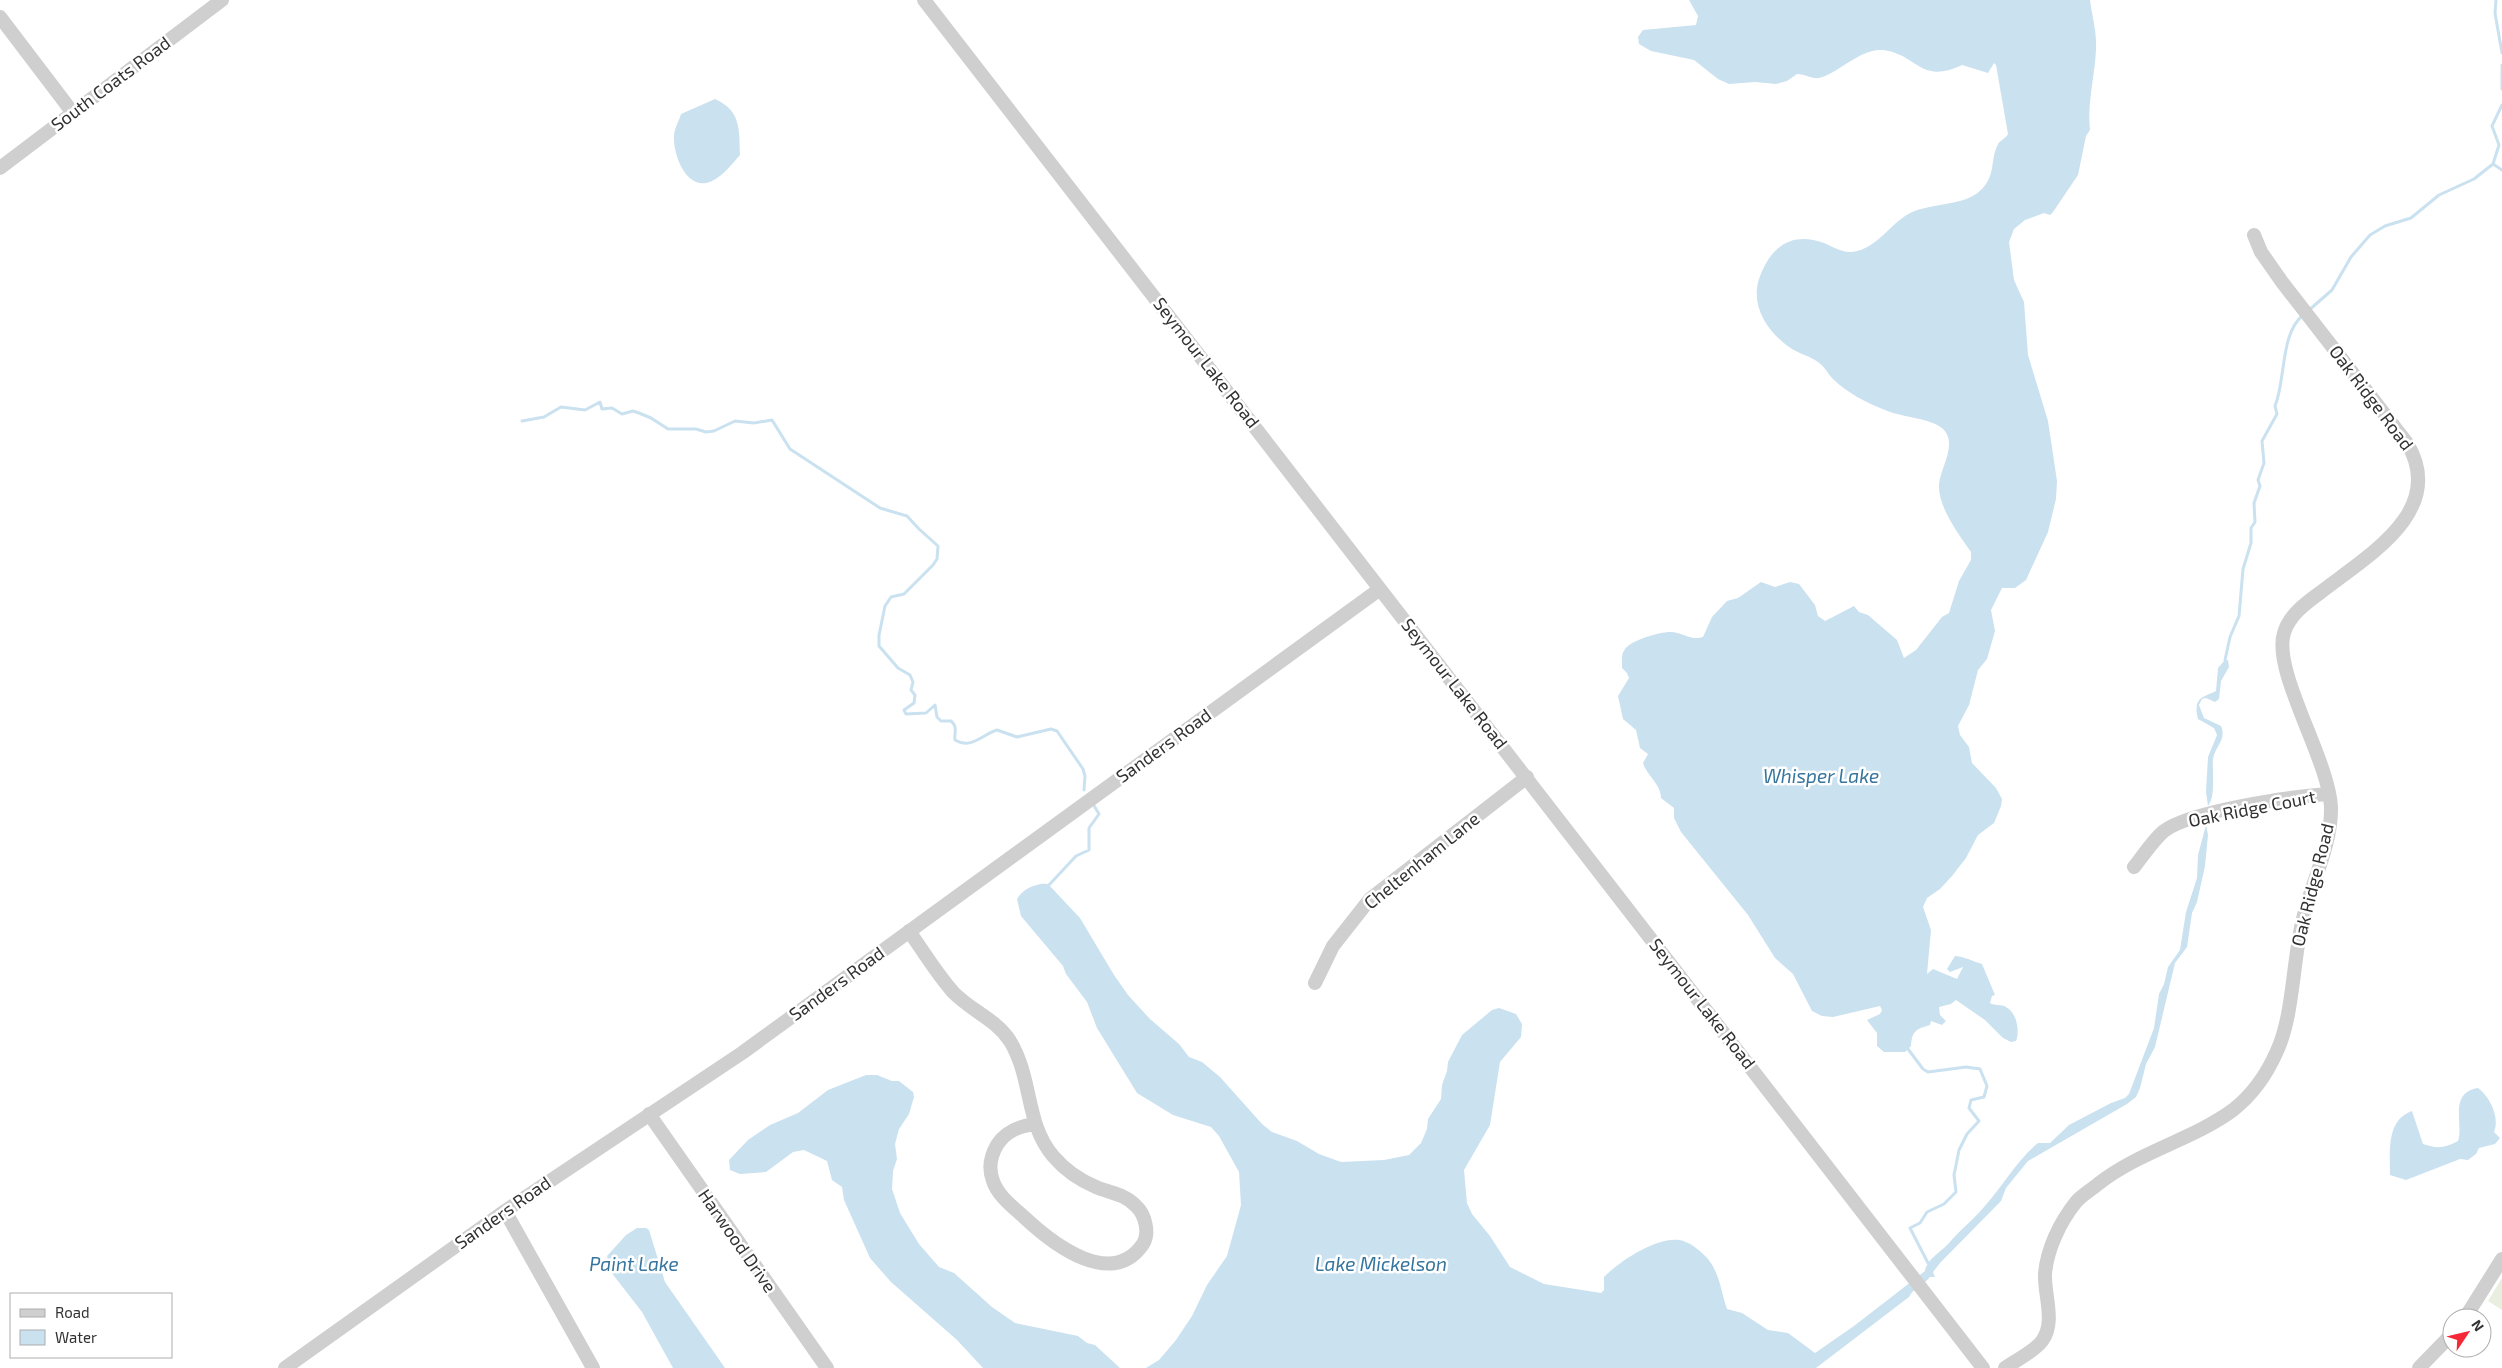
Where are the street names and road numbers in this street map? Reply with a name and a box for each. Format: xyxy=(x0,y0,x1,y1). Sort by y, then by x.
street label: South Coats Road xyxy=(46,31,174,135)
street label: Seymour Lake Road xyxy=(1149,293,1265,432)
street label: Oak Ridge Road xyxy=(2325,340,2418,454)
street label: Seymour Lake Road xyxy=(1397,614,1513,753)
street label: Sanders Road xyxy=(1112,703,1215,787)
street label: Oak Ridge Court xyxy=(2186,785,2317,831)
street label: Cheltenham Lane xyxy=(1359,807,1483,913)
street label: Oak Ridge Road xyxy=(2286,821,2338,949)
street label: Seymour Lake Road xyxy=(1645,934,1761,1073)
street label: Sanders Road xyxy=(785,941,888,1025)
street label: Sanders Road xyxy=(450,1171,555,1253)
street label: Harwood Drive xyxy=(694,1184,782,1296)

